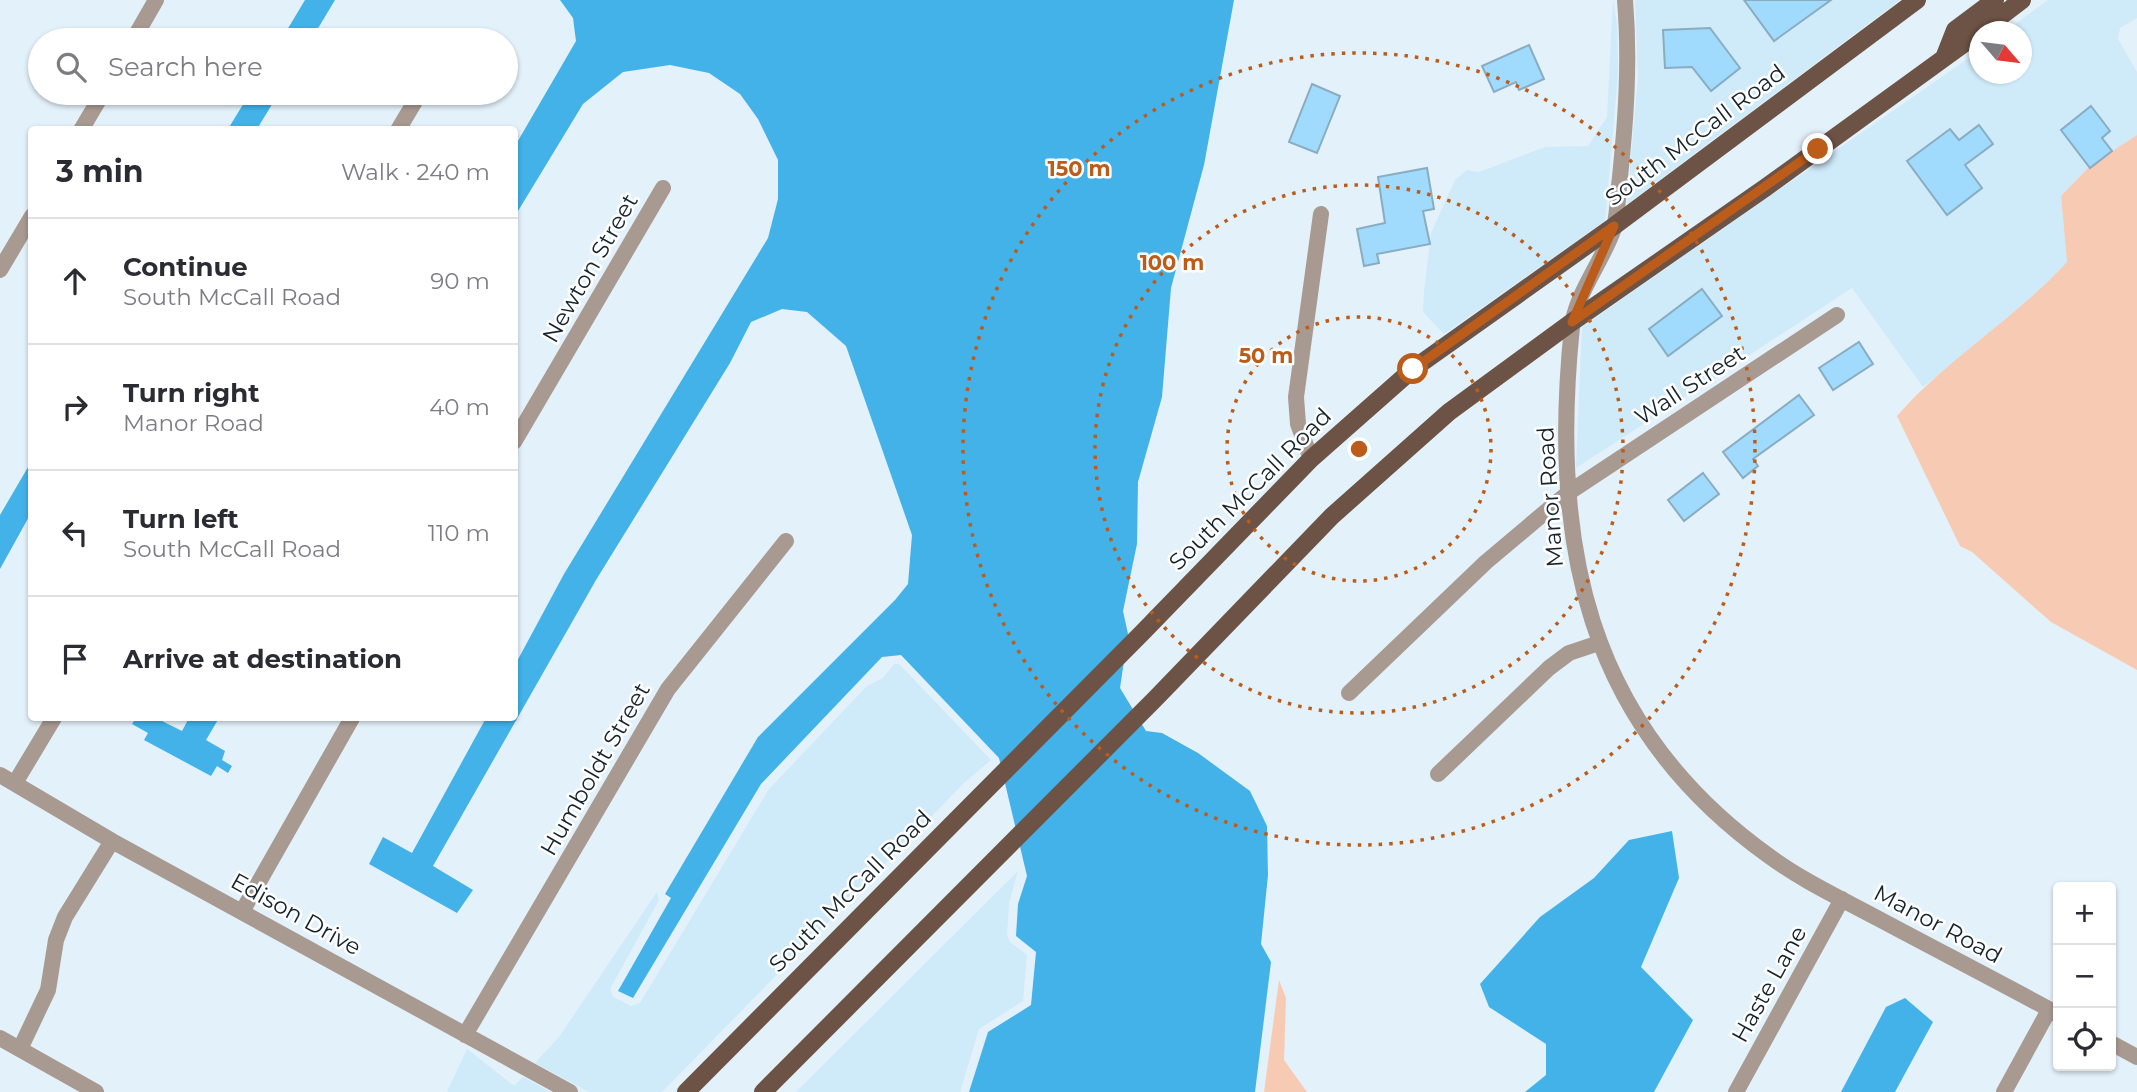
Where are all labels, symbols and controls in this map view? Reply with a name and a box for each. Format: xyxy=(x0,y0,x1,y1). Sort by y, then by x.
north arrow xyxy=(1969,21,2032,84)
search box xyxy=(28,28,518,105)
icon: search xyxy=(52,48,90,86)
text: Search here xyxy=(108,51,263,83)
street label: South McCall Road xyxy=(1599,58,1791,212)
route end xyxy=(1802,133,1833,164)
text: 3 min xyxy=(56,153,143,190)
text: 150 m xyxy=(1048,156,1110,181)
text: Walk · 240 m xyxy=(341,158,490,186)
street label: Newton Street xyxy=(536,189,644,347)
text: 100 m xyxy=(1140,250,1204,275)
text: Continue xyxy=(123,251,248,283)
icon: ahead xyxy=(56,262,94,300)
text: 90 m xyxy=(430,267,490,295)
text: South McCall Road xyxy=(123,283,341,311)
street label: Wall Street xyxy=(1630,339,1750,431)
text: 50 m xyxy=(1239,343,1293,368)
route start xyxy=(1397,353,1428,384)
text: Turn right xyxy=(123,377,259,409)
icon: right xyxy=(56,388,94,426)
text: 40 m xyxy=(429,393,490,421)
street label: South McCall Road xyxy=(1163,402,1337,576)
text: Manor Road xyxy=(123,409,264,437)
street label: Manor Road xyxy=(1531,426,1569,568)
centre of rings xyxy=(1347,437,1371,461)
text: Turn left xyxy=(123,503,239,535)
icon: left xyxy=(56,514,94,552)
text: 110 m xyxy=(428,519,490,547)
text: South McCall Road xyxy=(123,535,341,563)
icon: arrive xyxy=(56,640,94,678)
text: Arrive at destination xyxy=(123,643,402,675)
street label: Humboldt Street xyxy=(534,678,656,860)
street label: South McCall Road xyxy=(763,804,937,978)
street label: Edison Drive xyxy=(226,867,366,961)
street label: Manor Road xyxy=(1869,879,2007,969)
map controls xyxy=(2053,882,2116,1071)
button: + xyxy=(2053,882,2116,945)
street label: Haste Lane xyxy=(1726,921,1812,1047)
button: − xyxy=(2053,945,2116,1008)
button: locate xyxy=(2053,1008,2116,1071)

